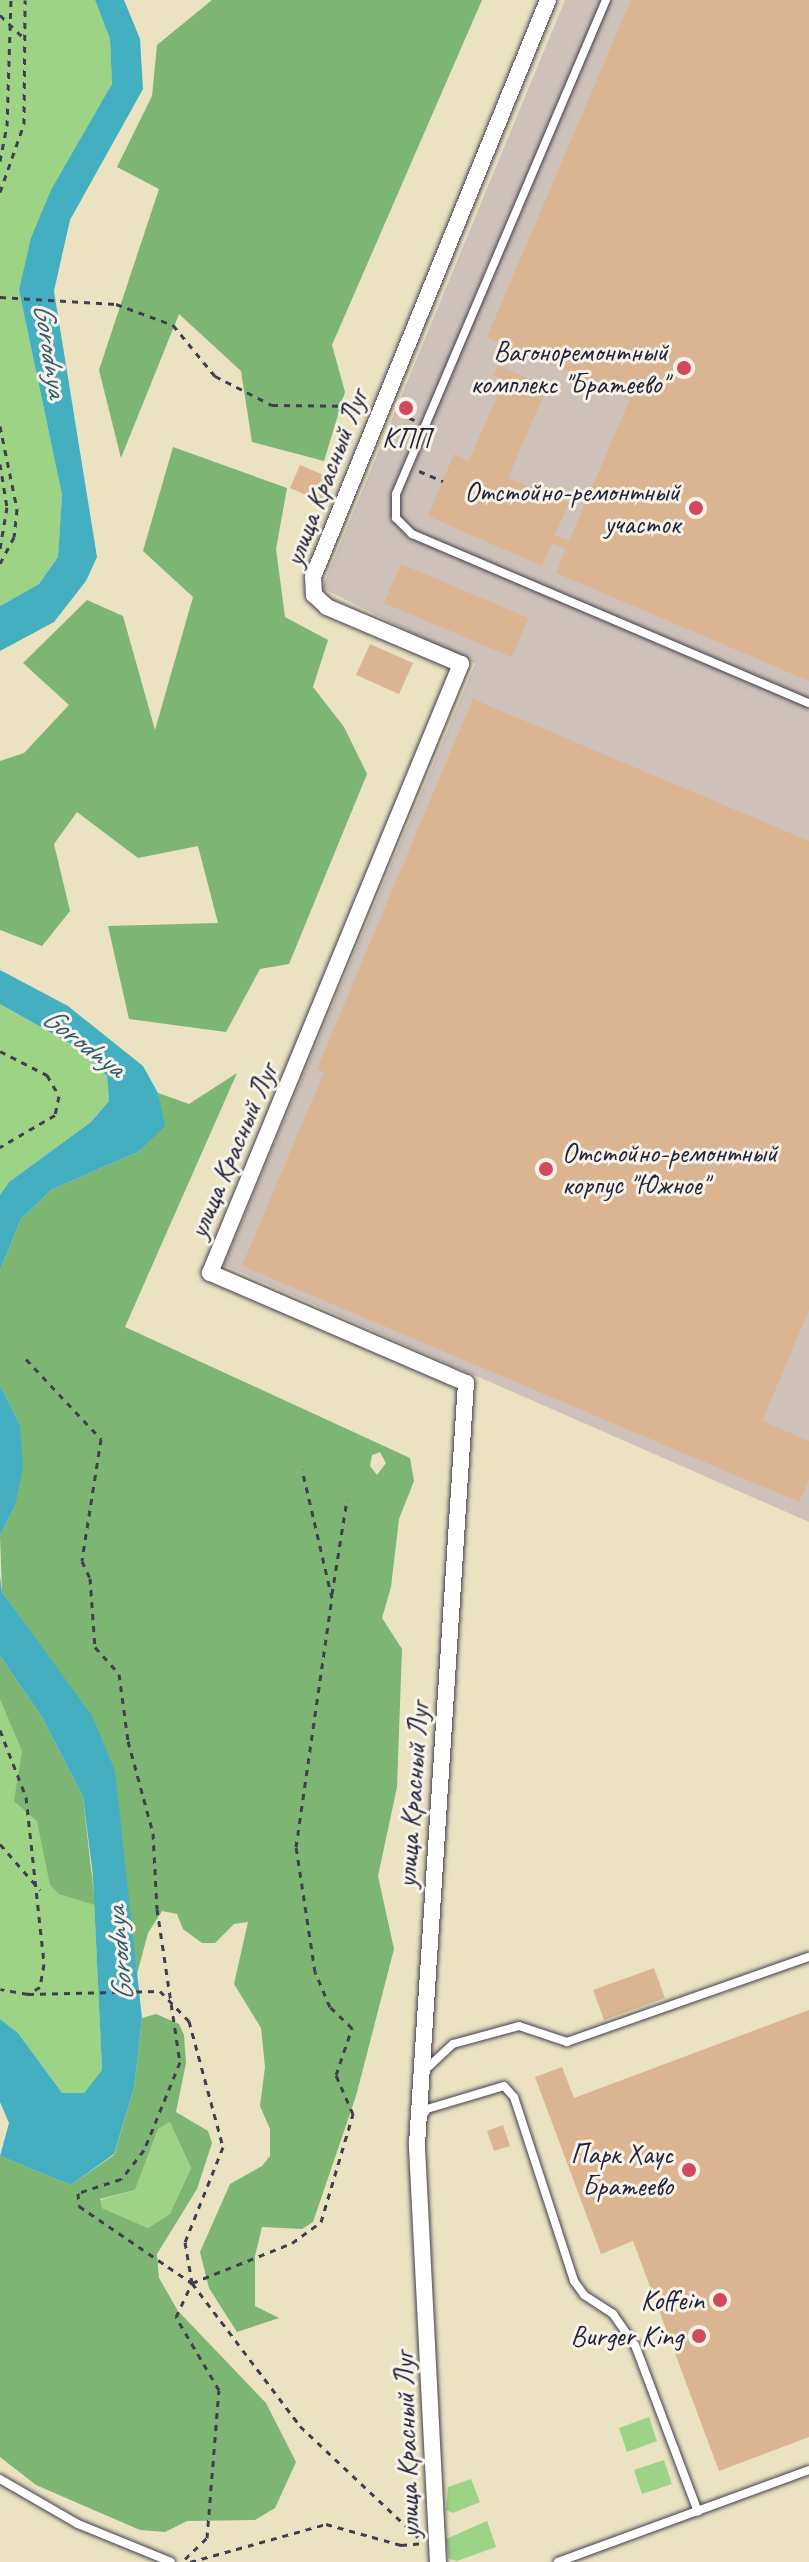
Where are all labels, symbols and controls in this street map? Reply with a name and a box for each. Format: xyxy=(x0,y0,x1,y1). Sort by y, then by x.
water label: Gorodnya xyxy=(26,301,76,399)
place label: Вагоноремонтный комплекс "Братеево" xyxy=(470,335,668,401)
marker: Вагоноремонтный комплекс "Братеево" xyxy=(675,359,693,377)
street label: улица Красный Луг xyxy=(277,385,375,571)
marker: КПП xyxy=(397,399,415,417)
place label: КПП xyxy=(382,421,430,455)
place label: Отстойно-ремонтный участок xyxy=(465,475,680,541)
marker: Отстойно-ремонтный участок xyxy=(687,499,705,517)
water label: Gorodnya xyxy=(35,999,133,1085)
street label: улица Красный Луг xyxy=(181,1059,285,1243)
place label: Отстойно-ремонтный корпус "Южное" xyxy=(562,1136,777,1202)
marker: Отстойно-ремонтный корпус "Южное" xyxy=(537,1160,555,1178)
street label: улица Красный Луг xyxy=(390,1701,436,1889)
water label: Gorodnya xyxy=(97,1905,141,2003)
place label: Парк Хаус Братеево xyxy=(570,2137,673,2203)
marker: Парк Хаус Братеево xyxy=(680,2161,698,2179)
place label: Koffein xyxy=(641,2283,704,2317)
marker: Koffein xyxy=(711,2291,729,2309)
place label: Burger King xyxy=(570,2319,683,2353)
marker: Burger King xyxy=(690,2327,708,2345)
street label: улица Красный Луг xyxy=(387,2351,427,2539)

